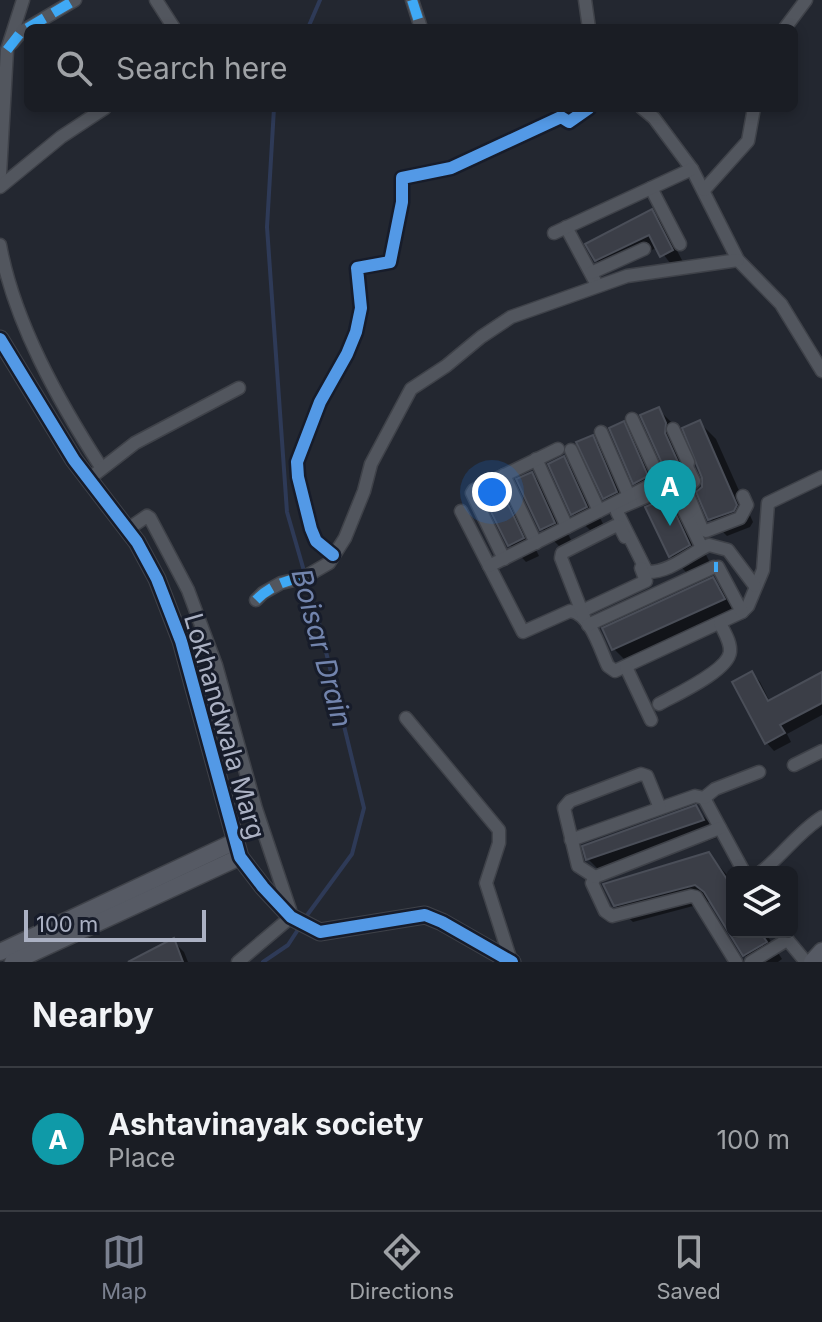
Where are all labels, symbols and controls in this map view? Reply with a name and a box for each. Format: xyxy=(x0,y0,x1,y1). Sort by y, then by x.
search box xyxy=(24,24,798,112)
icon: search xyxy=(52,46,96,90)
text: Search here xyxy=(116,50,288,86)
pin: A xyxy=(644,460,696,526)
your location xyxy=(472,472,512,512)
water label: Boisar Drain xyxy=(284,565,360,731)
street label: Lokhandwala Marg xyxy=(178,610,272,842)
map controls xyxy=(726,866,798,938)
button: layers xyxy=(726,866,798,938)
scale bar xyxy=(24,906,206,942)
text: 100 m xyxy=(36,911,98,937)
text: Nearby xyxy=(32,994,154,1035)
text: Ashtavinayak society xyxy=(108,1106,424,1142)
text: A xyxy=(48,1124,68,1155)
text: 100 m xyxy=(717,1124,790,1155)
text: Place xyxy=(108,1142,176,1173)
tab: Map xyxy=(101,1230,147,1304)
tab: Directions xyxy=(349,1230,454,1304)
tab: Saved xyxy=(656,1230,721,1304)

